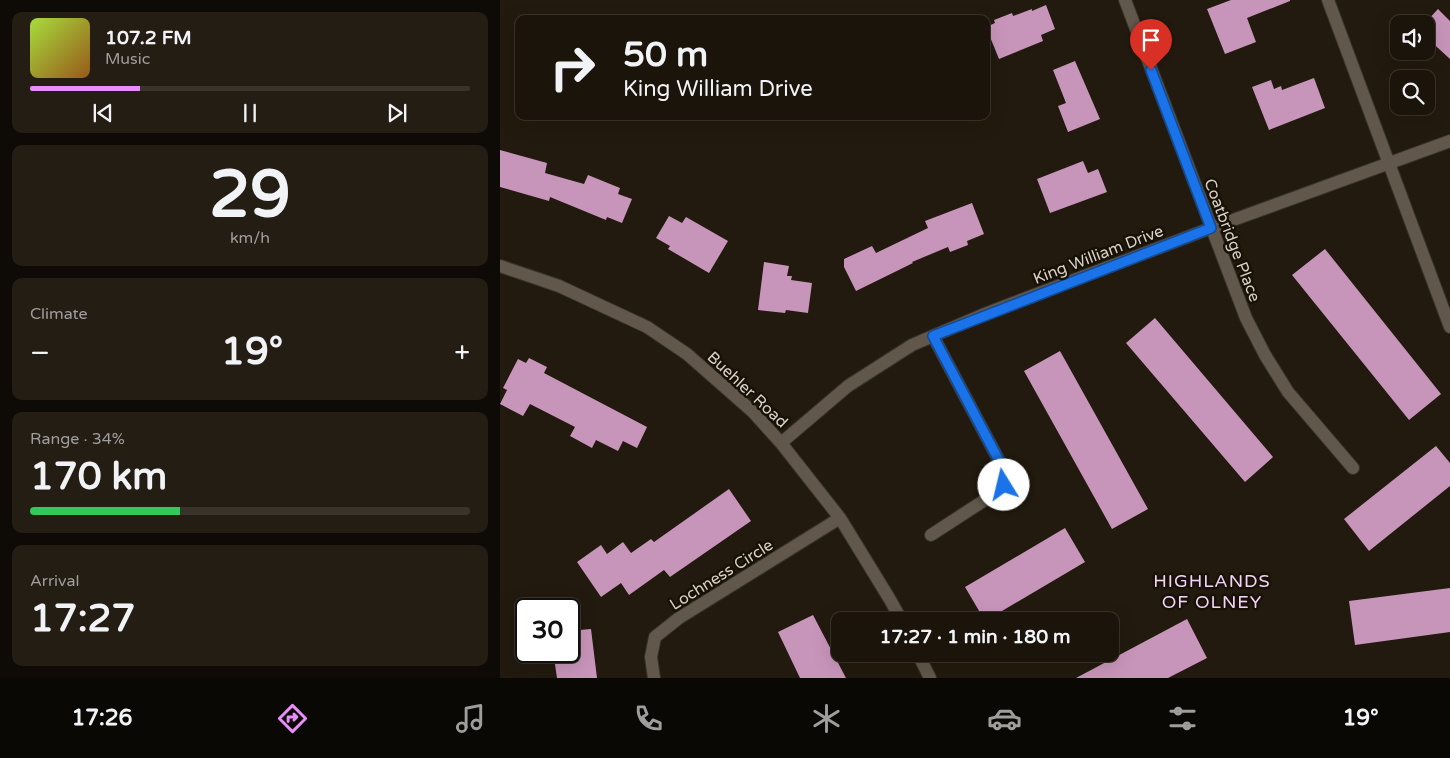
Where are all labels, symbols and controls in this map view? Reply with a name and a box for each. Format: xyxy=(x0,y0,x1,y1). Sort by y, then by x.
map controls xyxy=(1390,15,1435,115)
button: sound xyxy=(1390,15,1435,60)
pin xyxy=(1130,19,1172,70)
icon: arrive xyxy=(1137,26,1165,54)
text: 107.2 FM xyxy=(105,27,192,49)
text: 50 m xyxy=(623,34,708,76)
icon: right xyxy=(540,35,605,100)
text: Music xyxy=(105,49,150,69)
button: search xyxy=(1390,70,1435,115)
text: King William Drive xyxy=(623,76,813,102)
icon: previous xyxy=(89,99,117,127)
icon: pause xyxy=(236,99,264,127)
icon: next xyxy=(383,99,411,127)
text: 29 xyxy=(209,156,291,235)
street label: Coatbridge Place xyxy=(1199,176,1265,305)
street label: King William Drive xyxy=(1030,221,1166,289)
text: km/h xyxy=(230,228,270,248)
text: Climate xyxy=(30,304,88,324)
text: 19° xyxy=(221,329,283,375)
text: − xyxy=(30,336,50,370)
text: + xyxy=(454,336,470,370)
street label: Buehler Road xyxy=(703,347,792,432)
text: Range · 34% xyxy=(30,429,125,449)
text: 170 km xyxy=(30,454,167,500)
position arrow xyxy=(977,458,1029,510)
street label: Lochness Circle xyxy=(666,535,777,615)
district label: HIGHLANDS OF OLNEY xyxy=(1153,570,1271,613)
text: Arrival xyxy=(30,571,79,591)
text: 17:27 xyxy=(30,596,135,642)
speed limit sign: 30 xyxy=(515,598,580,663)
text: 17:27 · 1 min · 180 m xyxy=(879,626,1071,648)
icon: directions xyxy=(275,701,310,736)
icon: music xyxy=(453,701,488,736)
icon: phone xyxy=(631,701,666,736)
icon: climate xyxy=(809,701,844,736)
icon: car xyxy=(987,701,1022,736)
icon: filters xyxy=(1165,701,1200,736)
text: 17:26 xyxy=(71,705,132,731)
text: 19° xyxy=(1343,705,1379,731)

